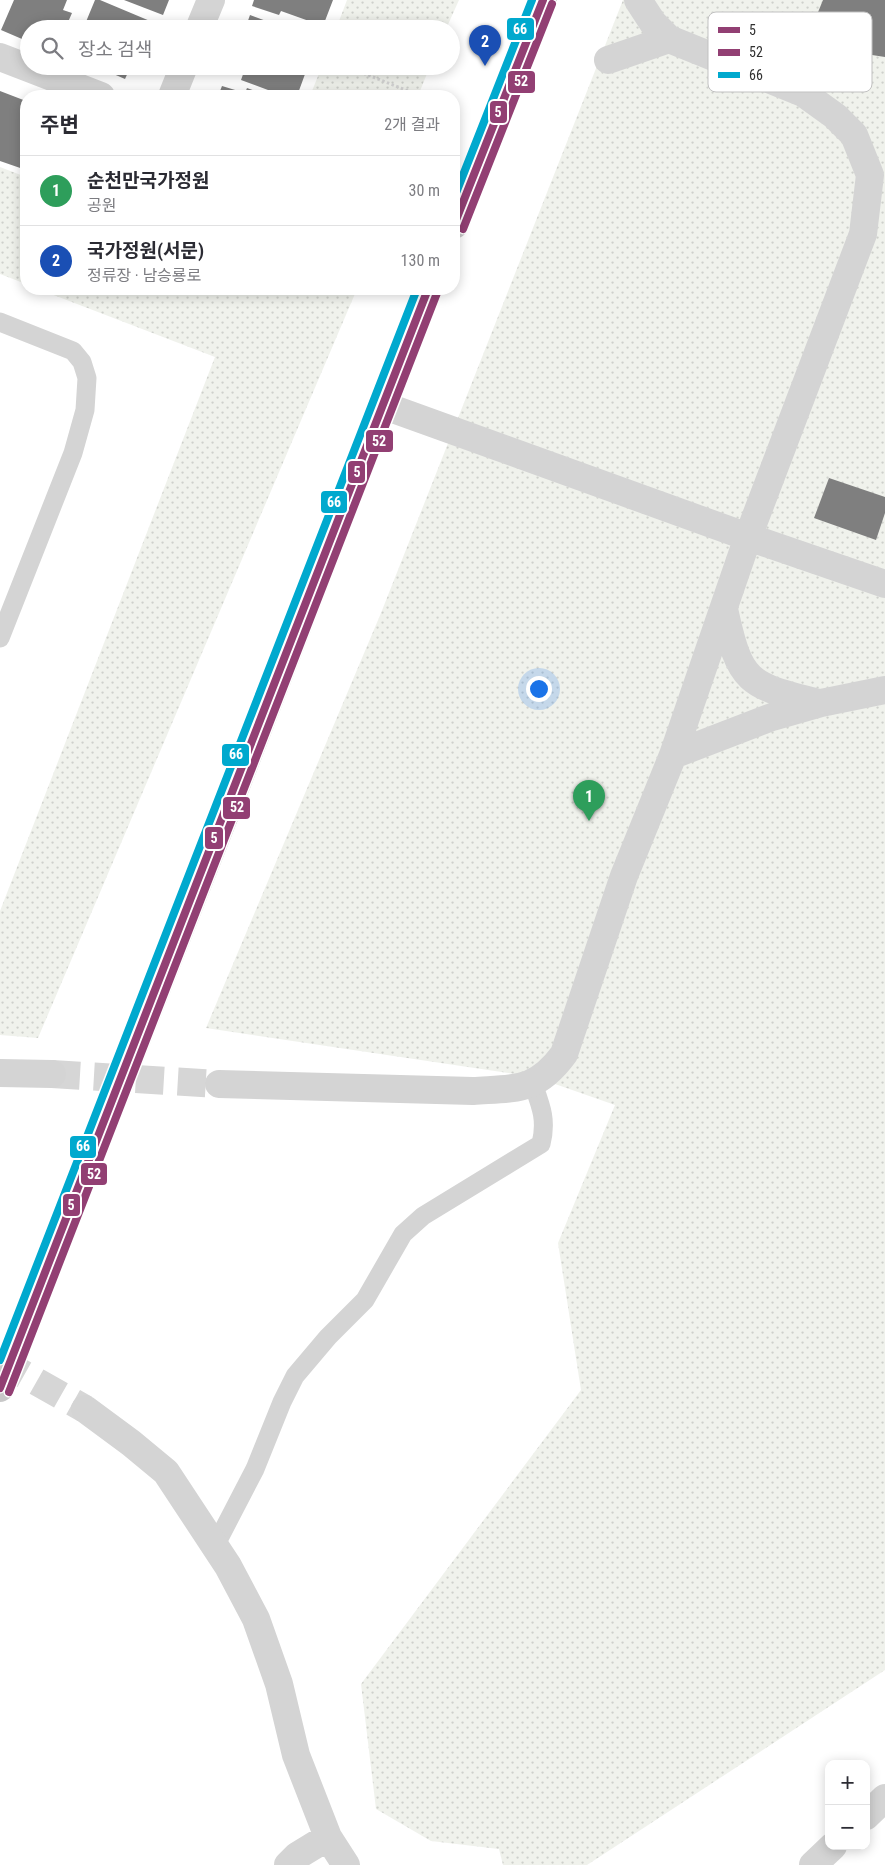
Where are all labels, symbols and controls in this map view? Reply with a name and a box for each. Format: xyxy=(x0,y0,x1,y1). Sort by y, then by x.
legend xyxy=(708,12,872,92)
line badge: 66 xyxy=(506,17,535,41)
search box xyxy=(20,20,460,75)
text: 66 xyxy=(513,21,527,37)
text: 5 xyxy=(749,22,756,38)
pin: 2 xyxy=(469,25,501,66)
icon: search xyxy=(38,34,66,62)
text: 장소 검색 xyxy=(78,38,152,61)
text: 52 xyxy=(749,44,763,60)
text: 66 xyxy=(749,67,763,83)
line badge: 52 xyxy=(507,70,536,94)
text: 52 xyxy=(514,73,528,89)
line badge: 5 xyxy=(489,100,508,124)
text: 5 xyxy=(494,104,502,120)
text: 주변 xyxy=(40,113,79,137)
text: 2개 결과 xyxy=(384,115,440,134)
text: 순천만국가정원 xyxy=(87,169,209,192)
text: 1 xyxy=(52,181,60,200)
text: 30 m xyxy=(408,181,440,200)
text: 공원 xyxy=(87,196,116,215)
text: 국가정원(서문) xyxy=(87,239,204,262)
text: 2 xyxy=(52,251,60,270)
text: 130 m xyxy=(401,251,440,270)
text: 정류장 · 남승룡로 xyxy=(87,266,201,285)
line badge: 52 xyxy=(365,429,394,453)
text: 52 xyxy=(372,433,386,449)
line badge: 5 xyxy=(347,460,366,484)
text: 5 xyxy=(353,464,361,480)
line badge: 66 xyxy=(320,490,348,514)
text: 66 xyxy=(327,494,341,510)
your location xyxy=(526,676,552,702)
line badge: 66 xyxy=(221,743,250,767)
text: 66 xyxy=(229,746,243,762)
pin: 1 xyxy=(573,780,605,821)
line badge: 52 xyxy=(222,796,251,820)
text: 52 xyxy=(230,799,244,815)
line badge: 5 xyxy=(204,826,224,850)
text: 5 xyxy=(210,830,218,846)
line badge: 66 xyxy=(69,1135,97,1159)
text: 66 xyxy=(76,1138,90,1154)
line badge: 52 xyxy=(80,1162,108,1186)
text: 52 xyxy=(87,1166,101,1182)
line badge: 5 xyxy=(62,1193,81,1217)
text: 5 xyxy=(67,1197,75,1213)
map controls xyxy=(825,1760,870,1850)
button: + xyxy=(825,1760,870,1805)
button: − xyxy=(825,1805,870,1850)

